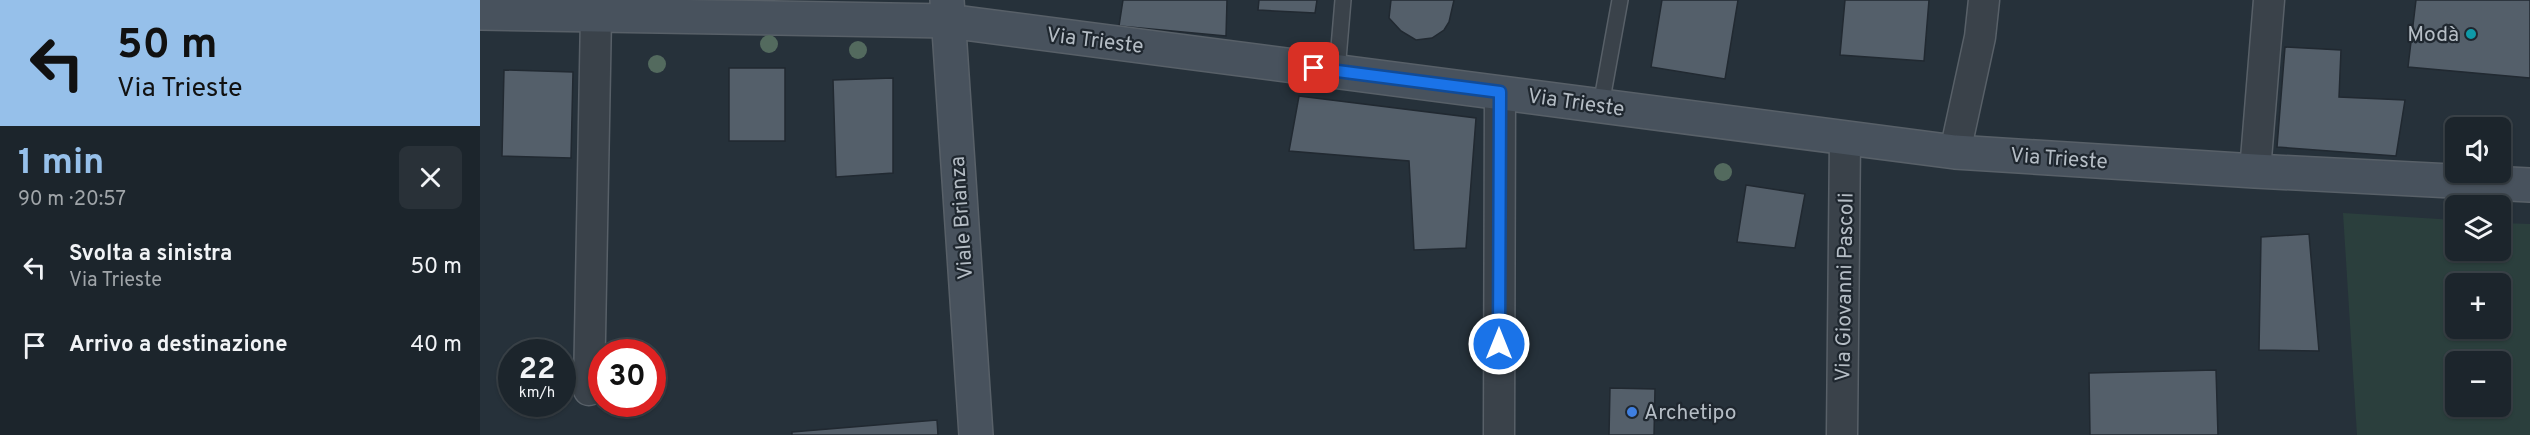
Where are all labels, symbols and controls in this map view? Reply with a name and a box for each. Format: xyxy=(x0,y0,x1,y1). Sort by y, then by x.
text: 50 m xyxy=(117,20,218,73)
street label: Via Trieste xyxy=(1045,22,1145,61)
place label: Modà xyxy=(2407,22,2459,49)
icon: left xyxy=(18,24,96,102)
marker: Modà xyxy=(2464,27,2478,41)
pin xyxy=(1288,42,1339,93)
icon: arrive xyxy=(1297,51,1330,84)
text: Via Trieste xyxy=(117,72,243,106)
street label: Via Trieste xyxy=(1526,83,1626,124)
map controls xyxy=(2445,117,2511,417)
button: sound xyxy=(2445,117,2511,183)
text: 1 min xyxy=(18,141,104,187)
street label: Via Trieste xyxy=(2009,143,2109,176)
button: close xyxy=(399,146,462,209)
street label: Viale Brianza xyxy=(945,155,980,281)
text: 90 m · 20:57 xyxy=(18,187,126,213)
street label: Via Giovanni Pascoli xyxy=(1830,192,1861,382)
button: layers xyxy=(2445,195,2511,261)
text: Svolta a sinistra xyxy=(69,241,232,268)
icon: left xyxy=(18,251,51,284)
text: 50 m xyxy=(410,254,462,281)
text: Via Trieste xyxy=(69,268,162,294)
button: + xyxy=(2445,273,2511,339)
position arrow xyxy=(1467,312,1531,376)
icon: arrive xyxy=(18,329,51,362)
text: Arrivo a destinazione xyxy=(69,332,287,359)
text: 40 m xyxy=(410,332,462,359)
speed limit sign: 30 xyxy=(588,339,666,417)
button: − xyxy=(2445,351,2511,417)
text: 22 xyxy=(519,352,555,389)
text: km/h xyxy=(519,384,555,403)
place label: Archetipo xyxy=(1644,400,1736,427)
marker: Archetipo xyxy=(1625,405,1639,419)

